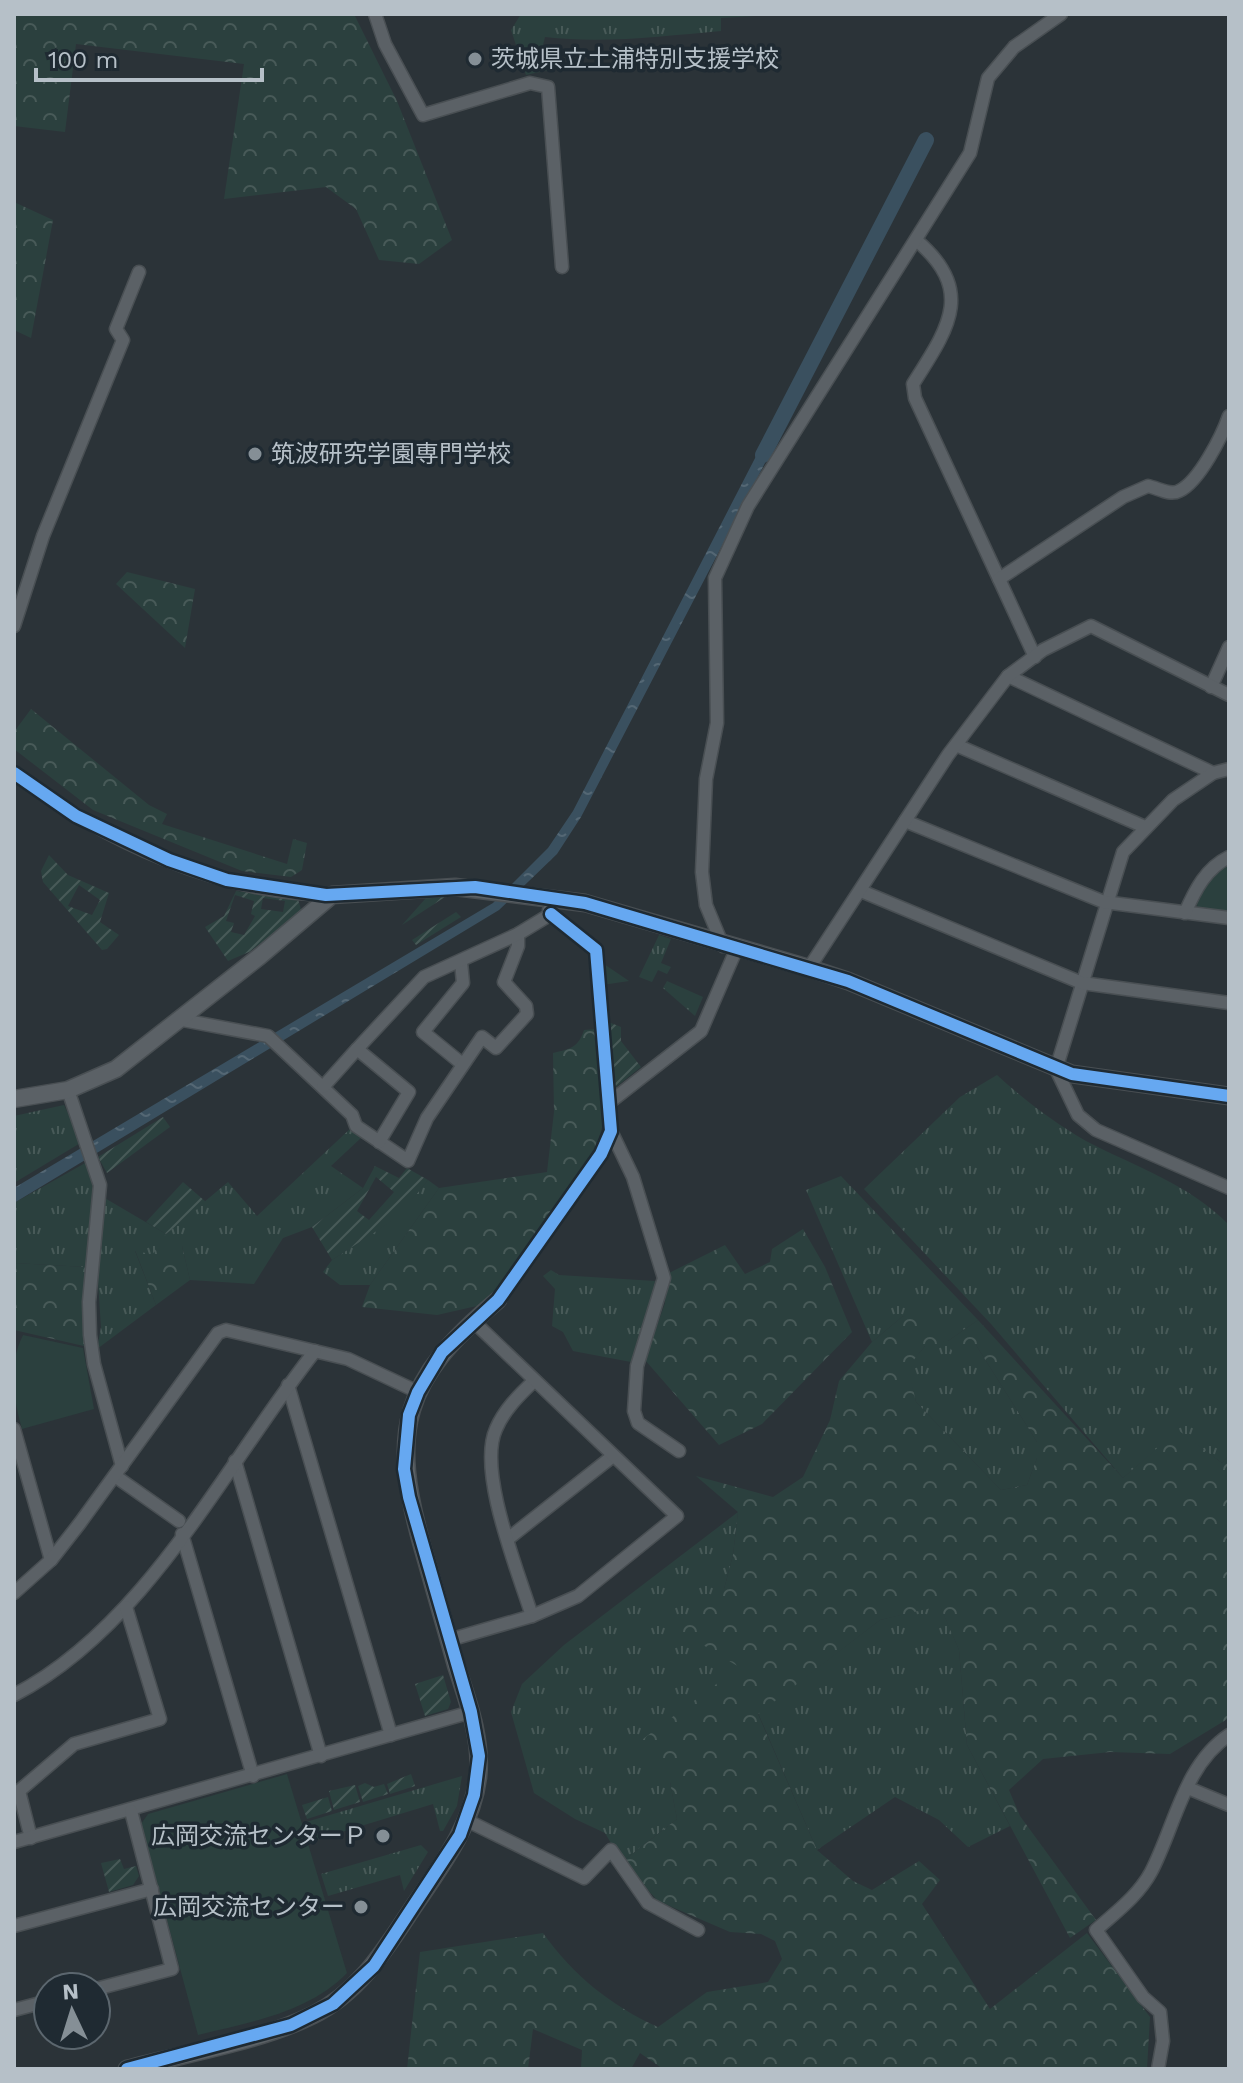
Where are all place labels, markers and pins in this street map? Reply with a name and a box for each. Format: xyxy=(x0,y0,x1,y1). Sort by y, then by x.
place label: 茨城県立土浦特別支援学校 xyxy=(491,45,779,73)
marker: 茨城県立土浦特別支援学校 xyxy=(466,50,484,68)
place label: 筑波研究学園専門学校 xyxy=(271,440,511,468)
marker: 筑波研究学園専門学校 xyxy=(246,445,264,463)
place label: 広岡交流センターＰ xyxy=(151,1822,367,1850)
marker: 広岡交流センターＰ xyxy=(374,1827,392,1845)
place label: 広岡交流センター xyxy=(153,1893,345,1921)
marker: 広岡交流センター xyxy=(352,1898,370,1916)

